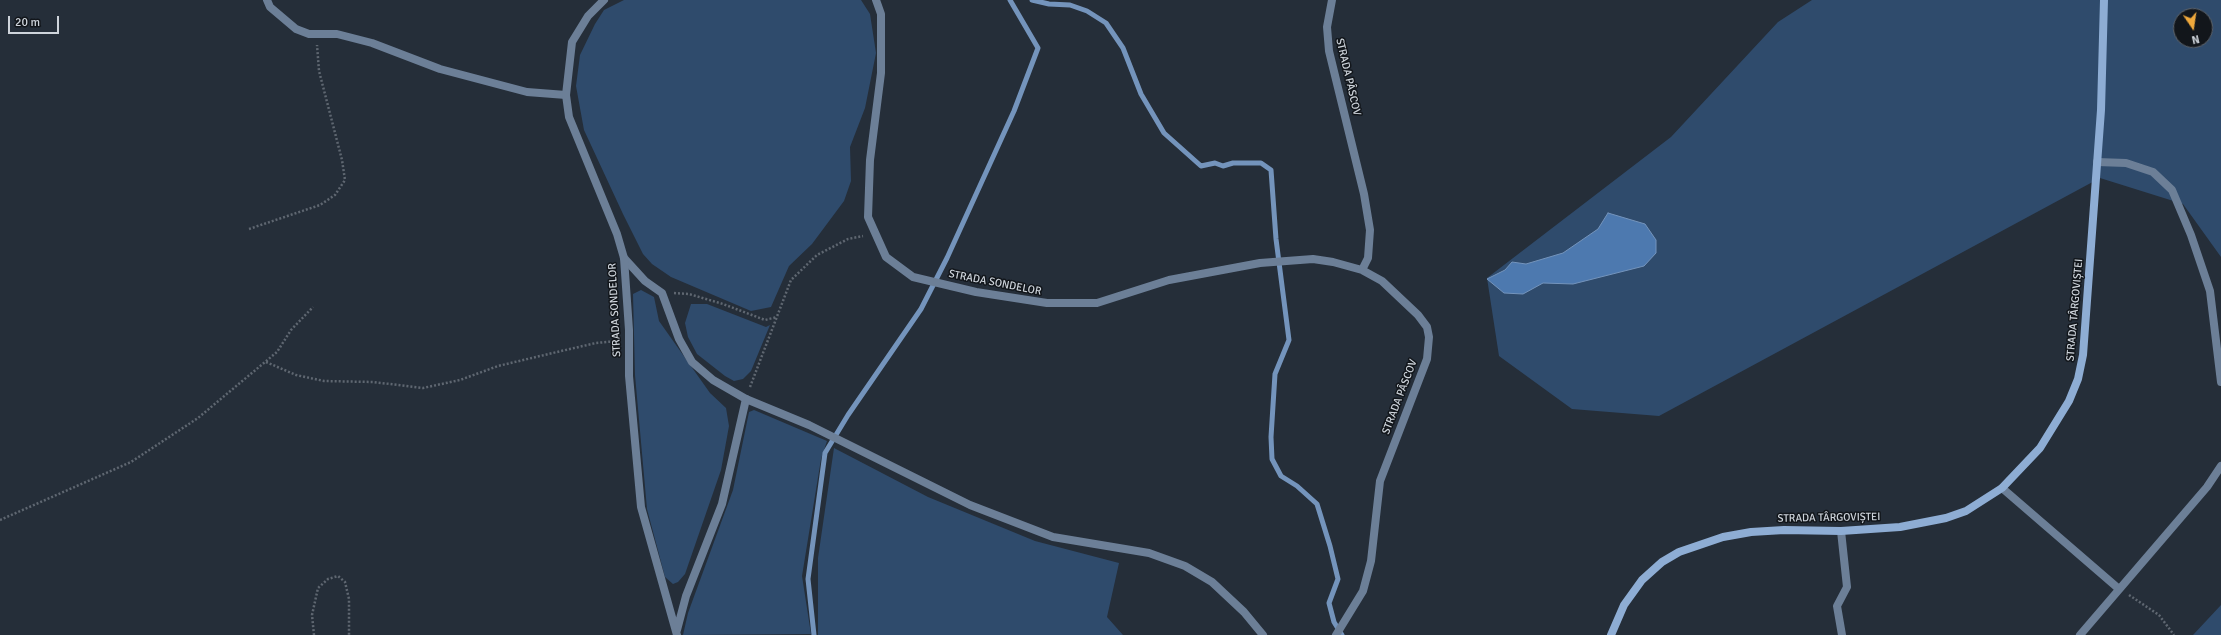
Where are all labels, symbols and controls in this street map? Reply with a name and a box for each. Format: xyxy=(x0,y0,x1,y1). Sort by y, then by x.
scale bar xyxy=(10,8,61,34)
north arrow xyxy=(2173,8,2213,48)
text: 20 m xyxy=(15,15,40,30)
text: N xyxy=(2190,32,2201,46)
street label: STRADA PÂSCOV xyxy=(1333,37,1363,117)
street label: STRADA TÂRGOVIȘTEI xyxy=(2064,258,2086,362)
street label: STRADA SONDELOR xyxy=(606,263,624,357)
street label: STRADA SONDELOR xyxy=(948,268,1042,298)
street label: STRADA PÂSCOV xyxy=(1380,358,1420,436)
street label: STRADA TÂRGOVIȘTEI xyxy=(1777,511,1881,525)

